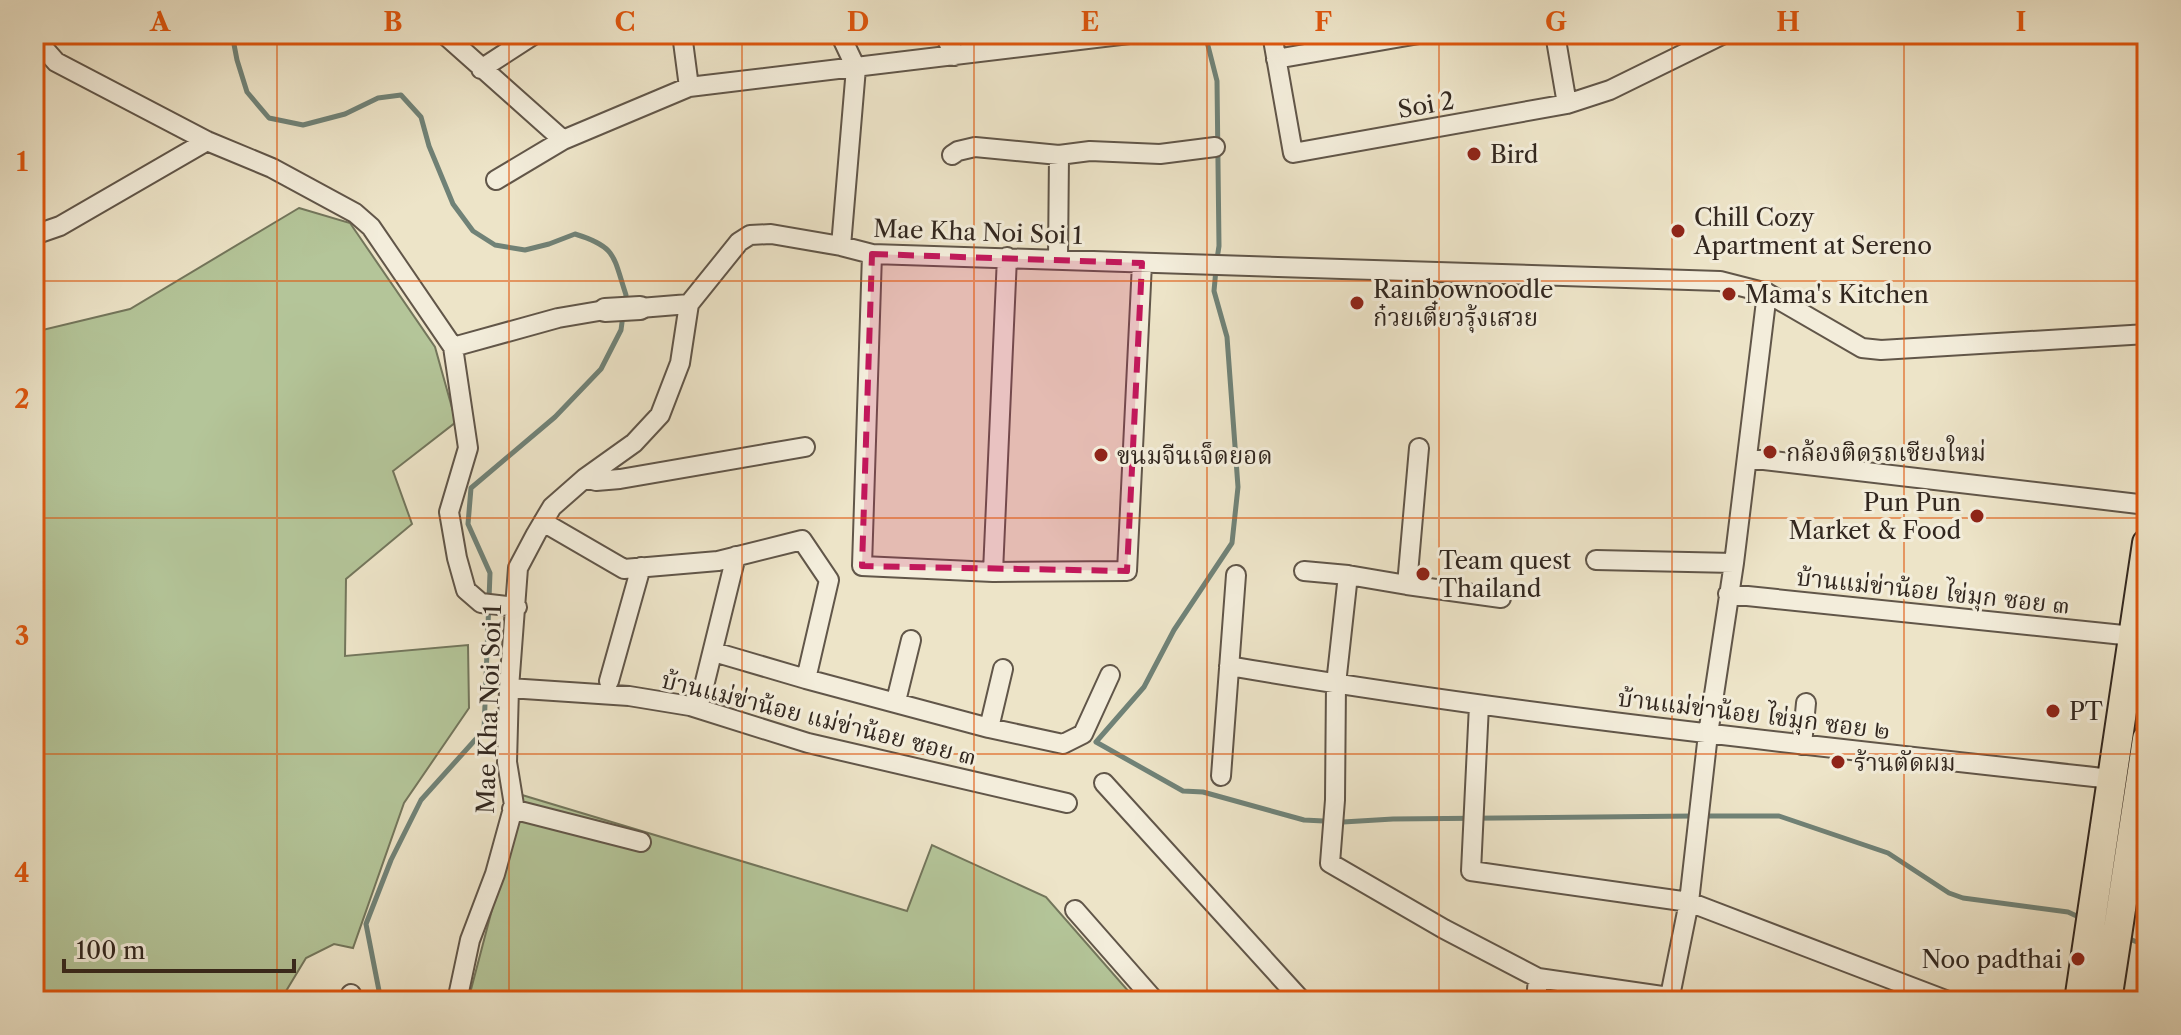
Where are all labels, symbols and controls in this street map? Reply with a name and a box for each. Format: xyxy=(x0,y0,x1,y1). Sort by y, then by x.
text: A xyxy=(149,6,171,38)
text: B xyxy=(383,6,403,38)
text: C xyxy=(615,6,635,38)
text: D xyxy=(847,6,869,38)
text: E xyxy=(1081,6,1099,38)
text: F xyxy=(1314,6,1332,38)
text: G xyxy=(1545,6,1567,38)
text: H xyxy=(1776,6,1800,38)
text: I xyxy=(2016,6,2026,38)
street label: Soi 2 xyxy=(1396,86,1456,124)
place label: Bird xyxy=(1490,140,1539,169)
marker: Bird xyxy=(1465,145,1483,163)
text: 1 xyxy=(16,146,28,178)
place label: Chill Cozy Apartment at Sereno xyxy=(1693,203,1932,260)
street label: Mae Kha Noi Soi 1 xyxy=(873,214,1083,250)
marker: Chill Cozy Apartment at Sereno xyxy=(1669,222,1687,240)
place label: Rainbownoodle ก๋วยเตี๋ยวรุ้งเสวย xyxy=(1373,275,1554,333)
place label: Mama's Kitchen xyxy=(1745,280,1929,309)
marker: Mama's Kitchen xyxy=(1720,285,1738,303)
marker: Rainbownoodle ก๋วยเตี๋ยวรุ้งเสวย xyxy=(1348,294,1366,312)
text: 2 xyxy=(14,383,30,415)
place label: กล้องติดรถเชียงใหม่ xyxy=(1786,435,1986,467)
place label: ขนมจีนเจ็ดยอด xyxy=(1117,441,1273,470)
marker: กล้องติดรถเชียงใหม่ xyxy=(1761,443,1779,461)
marker: ขนมจีนเจ็ดยอด xyxy=(1092,446,1110,464)
place label: Pun Pun Market & Food xyxy=(1789,488,1961,545)
marker: Pun Pun Market & Food xyxy=(1968,507,1986,525)
place label: Team quest Thailand xyxy=(1439,546,1572,603)
street label: บ้านแม่ข่าน้อย ไข่มุก ซอย ๓ xyxy=(1795,559,2071,621)
marker: Team quest Thailand xyxy=(1414,565,1432,583)
street label: Mae Kha Noi Soi 1 xyxy=(471,604,507,814)
text: 3 xyxy=(15,620,29,652)
street label: บ้านแม่ข่าน้อย แม่ข่าน้อย ซอย ๓ xyxy=(659,665,979,771)
street label: บ้านแม่ข่าน้อย ไข่มุก ซอย ๒ xyxy=(1616,680,1892,746)
place label: PT xyxy=(2069,697,2103,726)
marker: PT xyxy=(2044,702,2062,720)
place label: ร้านตัดผม xyxy=(1854,748,1956,777)
marker: ร้านตัดผม xyxy=(1829,753,1847,771)
text: 4 xyxy=(14,857,30,889)
scale bar xyxy=(64,923,294,973)
text: 100 m xyxy=(76,936,145,965)
place label: Noo padthai xyxy=(1921,945,2062,974)
marker: Noo padthai xyxy=(2069,950,2087,968)

